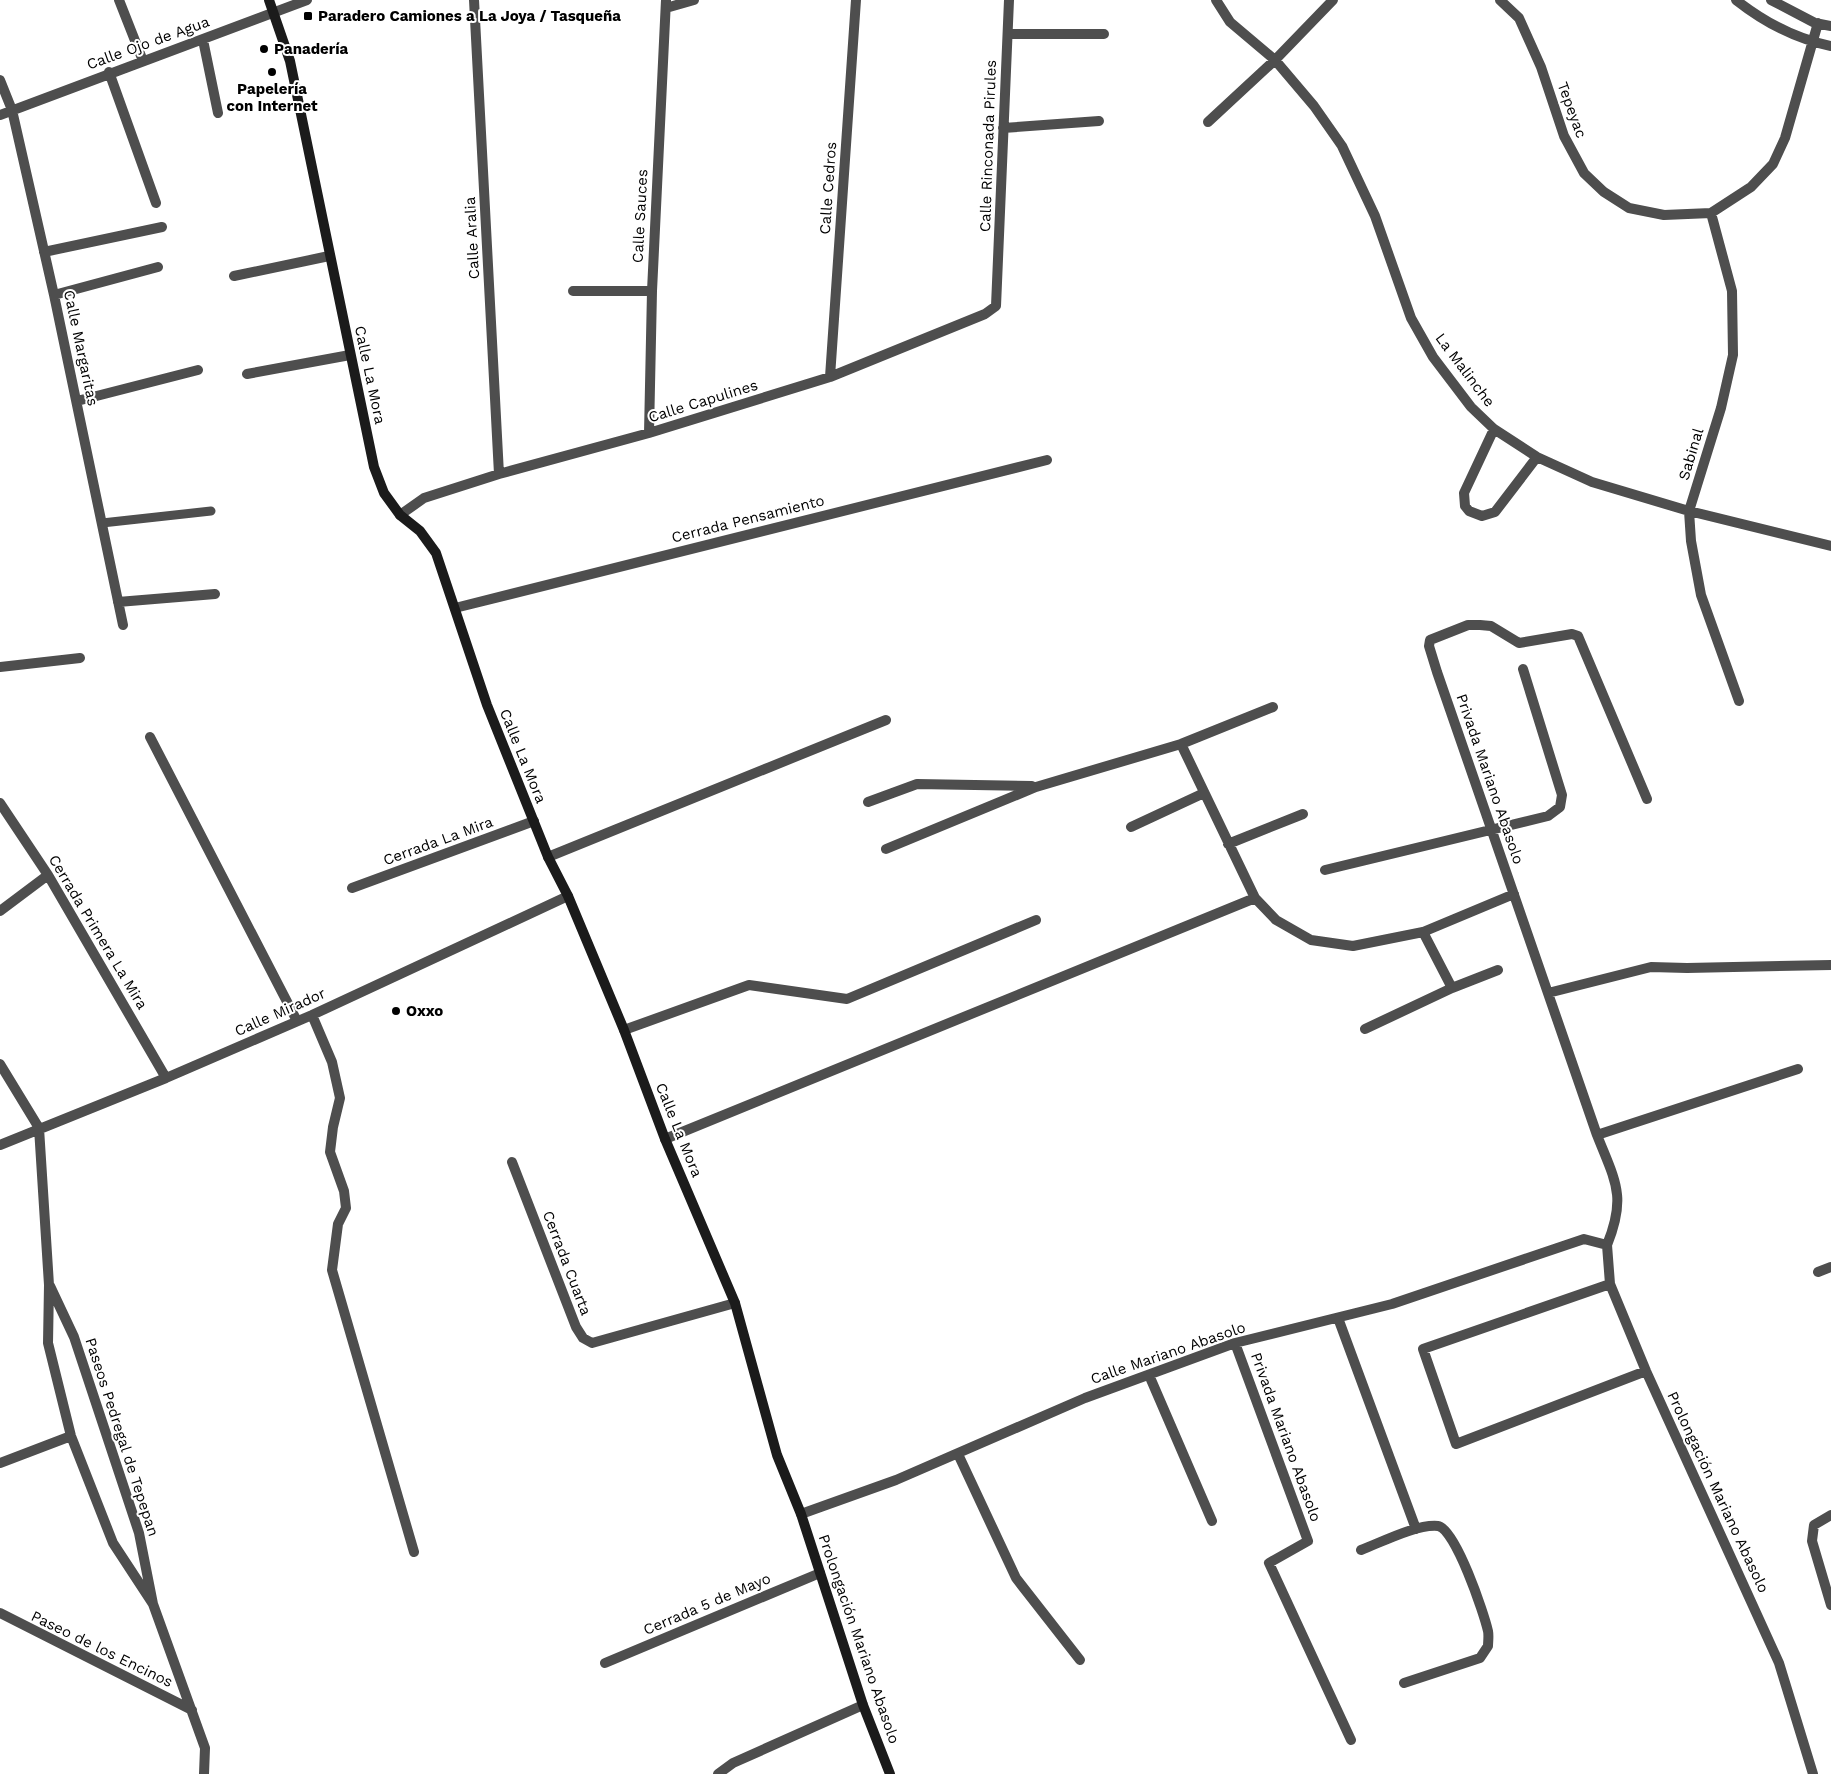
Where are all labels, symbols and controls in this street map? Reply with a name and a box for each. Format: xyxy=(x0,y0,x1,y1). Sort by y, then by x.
place label: Paradero Camiones a La Joya / Tasqueña xyxy=(318,7,621,25)
marker: Paradero Camiones a La Joya / Tasqueña xyxy=(302,10,314,22)
street label: Calle Ojo de Agua xyxy=(84,12,212,74)
place label: Panadería xyxy=(274,40,349,58)
marker: Panadería xyxy=(258,43,270,55)
street label: Calle Rinconada Pirules xyxy=(976,59,1000,232)
marker: Papelería con Internet xyxy=(266,66,278,78)
place label: Papelería con Internet xyxy=(226,80,318,115)
street label: Tepeyac xyxy=(1554,80,1590,140)
street label: Calle Cedros xyxy=(816,141,840,235)
street label: Calle Sauces xyxy=(629,169,651,263)
street label: Calle Aralia xyxy=(461,196,483,280)
street label: Calle Margaritas xyxy=(60,288,102,408)
street label: Calle La Mora xyxy=(351,324,389,426)
street label: La Malinche xyxy=(1431,330,1499,410)
street label: Calle Capulines xyxy=(646,376,760,426)
street label: Sabinal xyxy=(1675,425,1708,482)
street label: Cerrada Pensamiento xyxy=(670,491,826,547)
street label: Privada Mariano Abasolo xyxy=(1452,691,1528,867)
street label: Calle La Mora xyxy=(496,706,550,806)
street label: Cerrada La Mira xyxy=(381,813,496,869)
street label: Cerrada Primera La Mira xyxy=(45,852,152,1013)
street label: Calle Mirador xyxy=(232,984,328,1040)
place label: Oxxo xyxy=(406,1002,443,1020)
marker: Oxxo xyxy=(390,1005,402,1017)
street label: Calle La Mora xyxy=(652,1080,706,1180)
street label: Cerrada Cuarta xyxy=(539,1208,595,1318)
street label: Calle Mariano Abasolo xyxy=(1088,1318,1248,1388)
street label: Paseos Pedregal de Tepepan xyxy=(81,1336,163,1538)
street label: Privada Mariano Abasolo xyxy=(1247,1350,1325,1524)
street label: Prolongación Mariano Abasolo xyxy=(1663,1388,1773,1596)
street label: Prolongación Mariano Abasolo xyxy=(815,1532,903,1746)
street label: Cerrada 5 de Mayo xyxy=(641,1569,773,1639)
street label: Paseo de los Encinos xyxy=(28,1607,176,1691)

